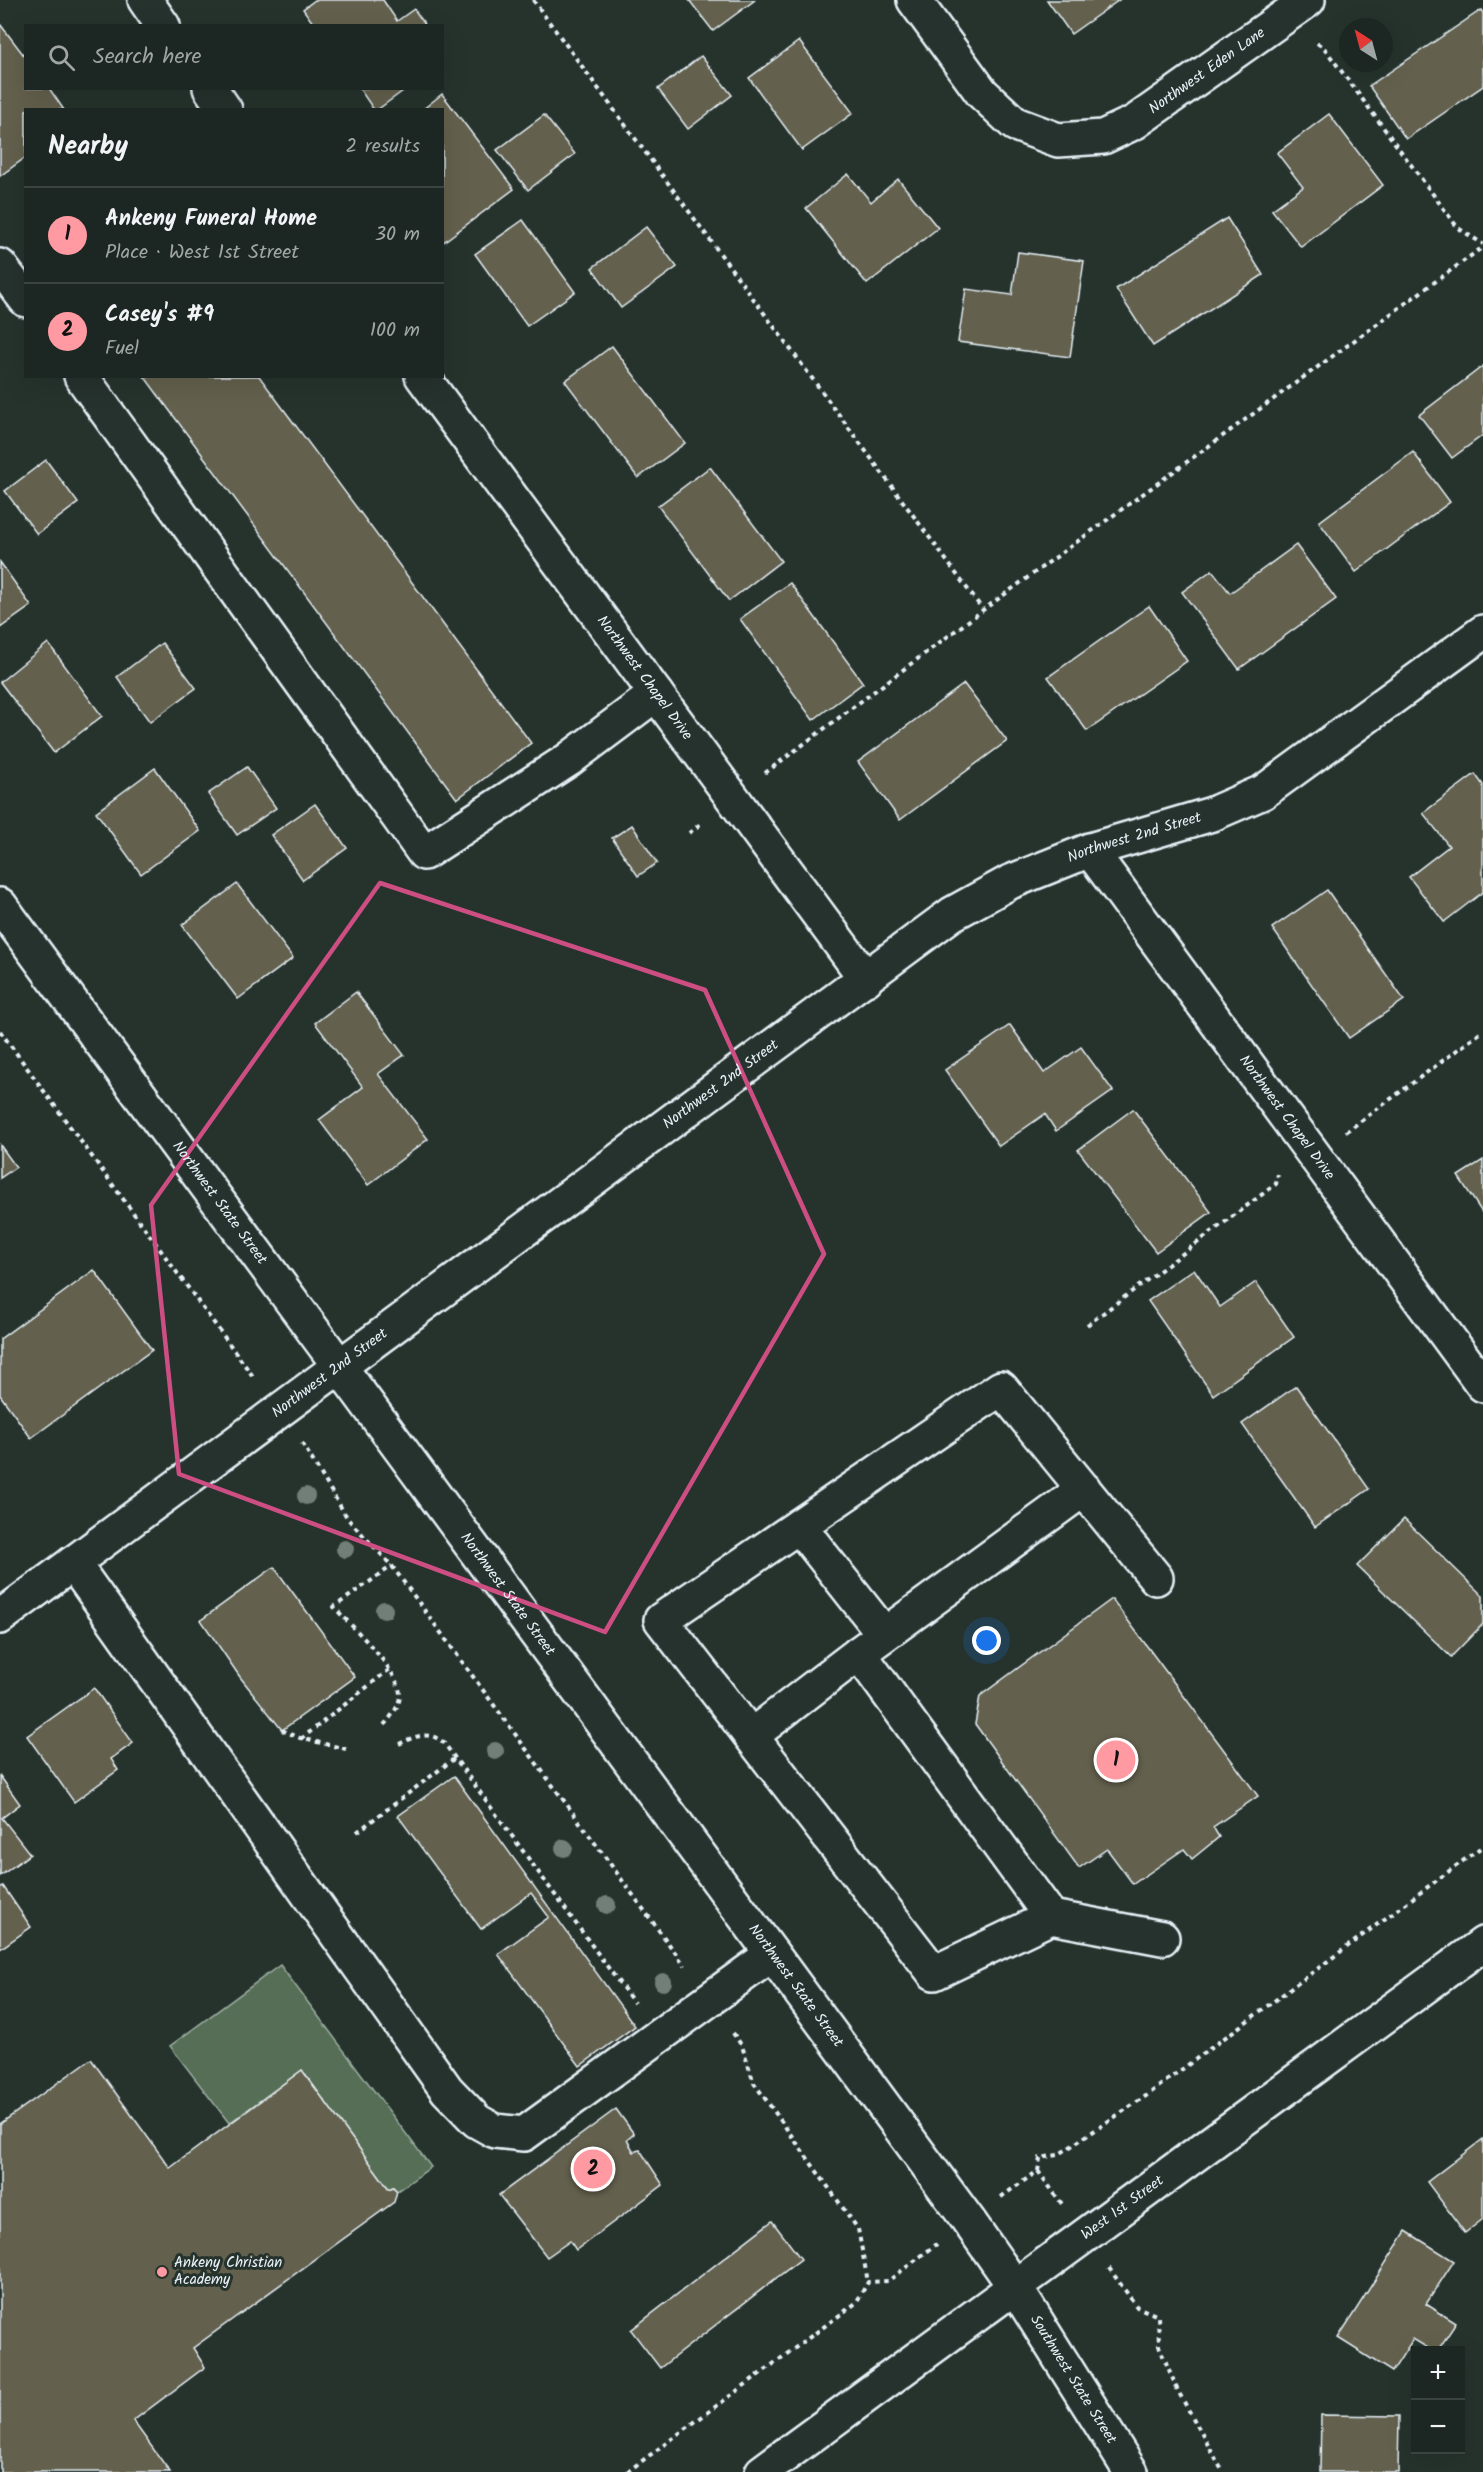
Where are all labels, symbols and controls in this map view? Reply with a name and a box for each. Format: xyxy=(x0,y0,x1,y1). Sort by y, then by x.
north arrow xyxy=(1339,18,1393,72)
street label: Northwest Eden Lane xyxy=(1144,21,1271,121)
search box xyxy=(24,24,444,90)
text: Search here xyxy=(93,40,201,75)
icon: search xyxy=(45,41,78,74)
text: Nearby xyxy=(48,126,128,168)
text: 2 results xyxy=(345,131,420,163)
text: Ankeny Funeral Home xyxy=(105,202,317,237)
text: 1 xyxy=(64,219,71,251)
text: 30 m xyxy=(375,219,420,251)
text: Place · West 1st Street xyxy=(105,237,299,269)
text: Casey's #9 xyxy=(105,298,214,333)
text: 2 xyxy=(62,315,73,347)
text: 100 m xyxy=(370,315,420,347)
text: Fuel xyxy=(105,333,139,365)
street label: Northwest Chapel Drive xyxy=(590,610,699,746)
street label: Northwest 2nd Street xyxy=(1064,806,1205,870)
street label: Northwest 2nd Street xyxy=(658,1034,784,1136)
street label: Northwest Chapel Drive xyxy=(1232,1050,1341,1185)
street label: Northwest State Street xyxy=(166,1136,273,1270)
street label: Northwest 2nd Street xyxy=(267,1322,393,1424)
street label: Northwest State Street xyxy=(454,1527,561,1661)
your location xyxy=(972,1626,1001,1655)
pin: 1 xyxy=(1096,1738,1136,1782)
street label: Northwest State Street xyxy=(742,1919,849,2053)
pin: 2 xyxy=(574,2146,612,2192)
street label: West 1st Street xyxy=(1076,2169,1169,2246)
place label: Ankeny Christian Academy xyxy=(174,2251,282,2292)
marker: Ankeny Christian Academy xyxy=(155,2265,169,2279)
street label: Southwest State Street xyxy=(1023,2310,1123,2449)
map controls xyxy=(1411,2346,1465,2454)
button: + xyxy=(1411,2346,1465,2400)
button: − xyxy=(1411,2400,1465,2454)

